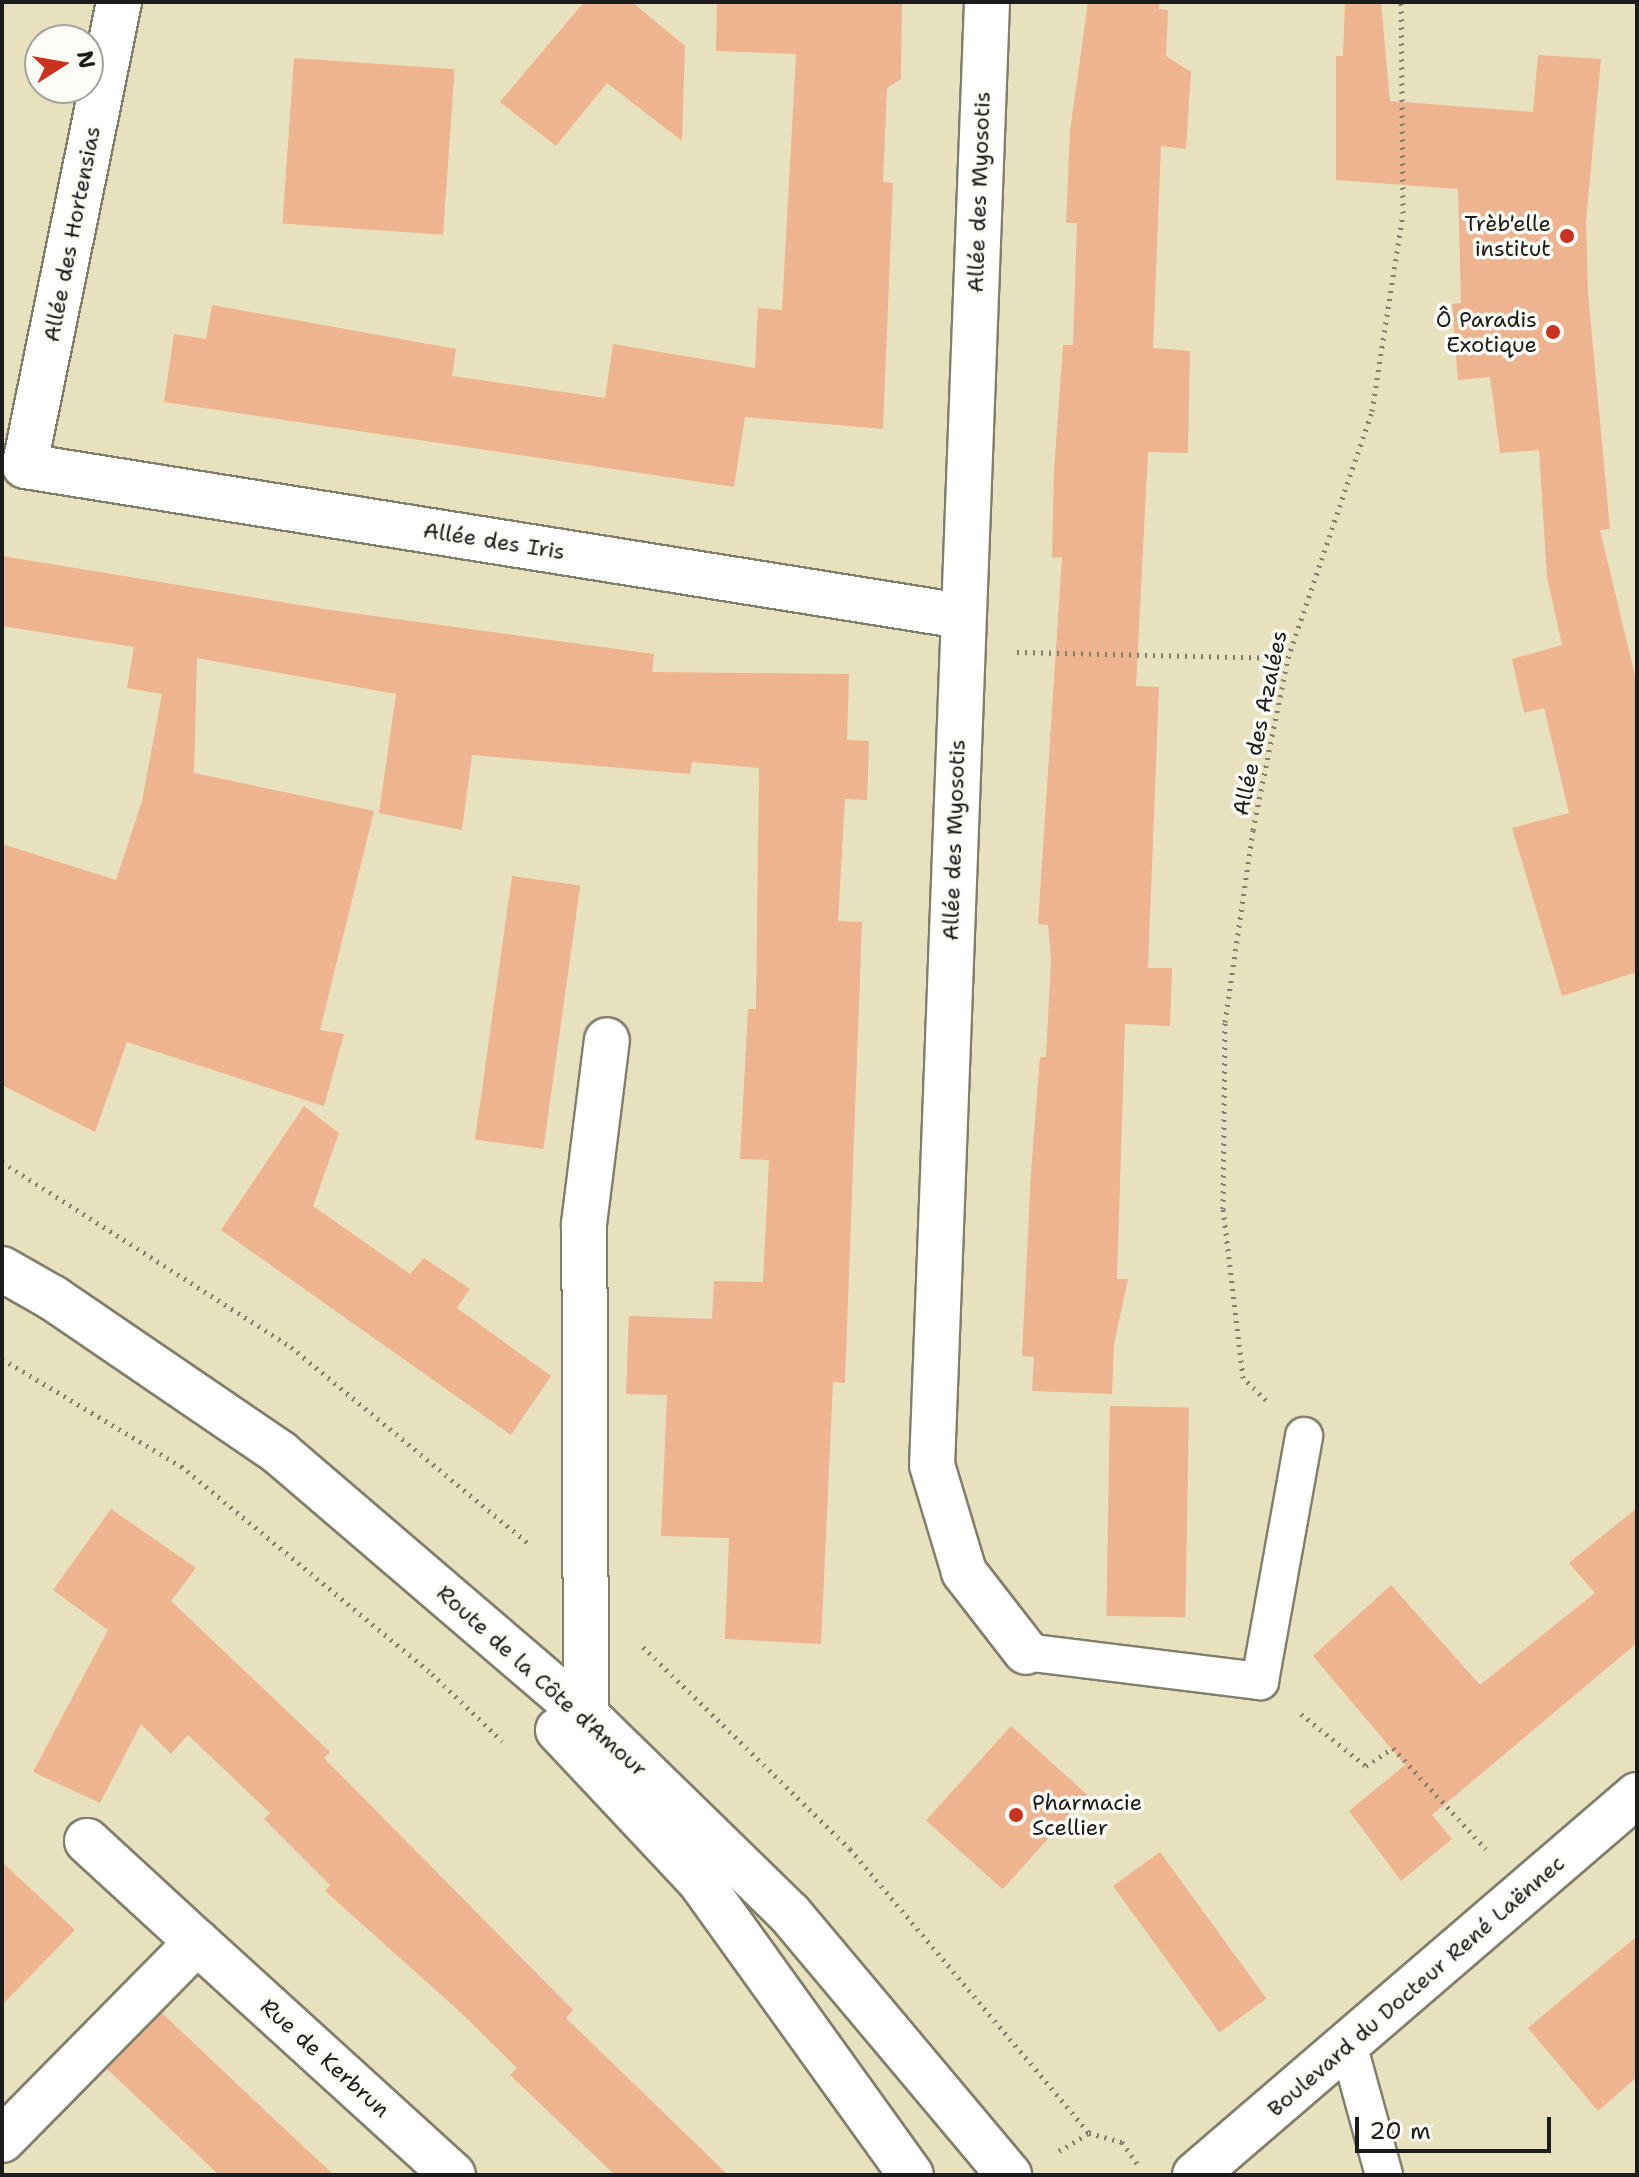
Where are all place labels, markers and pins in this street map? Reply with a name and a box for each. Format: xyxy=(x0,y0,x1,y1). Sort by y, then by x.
place label: Trèb'elle institut xyxy=(1464,210,1551,262)
marker: Trèb'elle institut xyxy=(1558,227,1576,245)
place label: Ô Paradis Exotique xyxy=(1436,306,1537,358)
marker: Ô Paradis Exotique xyxy=(1544,323,1562,341)
place label: Pharmacie Scellier xyxy=(1032,1789,1142,1840)
marker: Pharmacie Scellier xyxy=(1007,1806,1025,1824)

